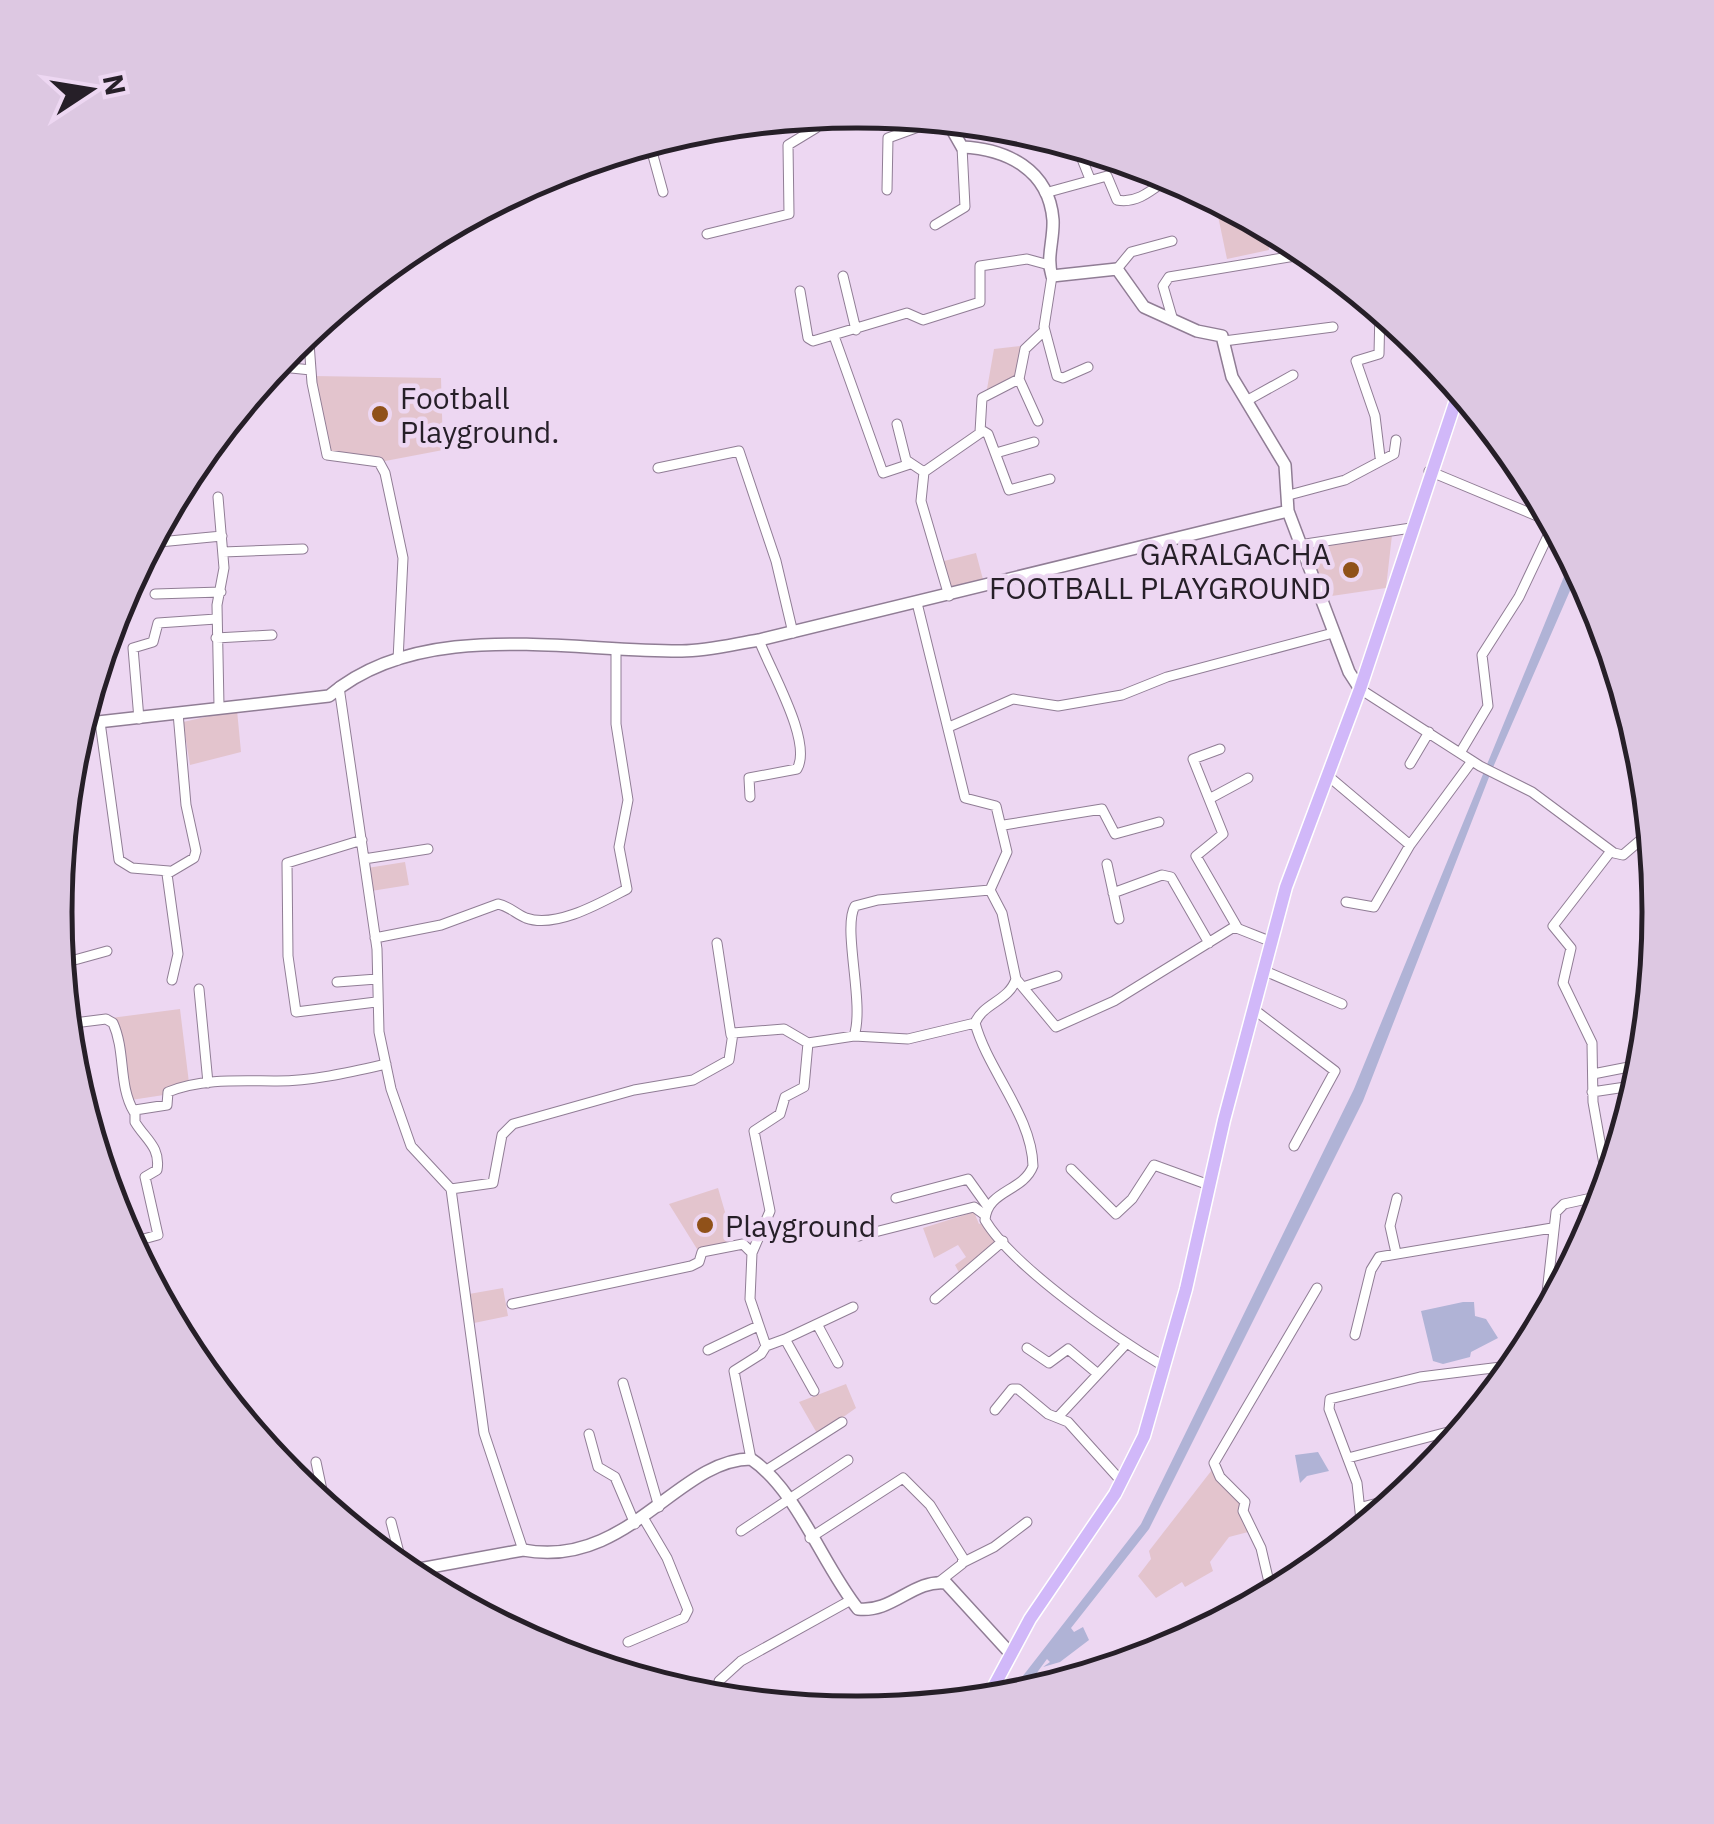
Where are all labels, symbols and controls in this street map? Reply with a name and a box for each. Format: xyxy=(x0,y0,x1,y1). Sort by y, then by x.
north arrow xyxy=(40,40,140,140)
text: N xyxy=(95,71,135,98)
place label: Football Playground. xyxy=(400,378,559,451)
marker: Football Playground. xyxy=(369,403,391,425)
place label: GARALGACHA FOOTBALL PLAYGROUND xyxy=(989,534,1331,607)
marker: GARALGACHA FOOTBALL PLAYGROUND xyxy=(1340,559,1362,581)
place label: Playground xyxy=(725,1206,876,1245)
marker: Playground xyxy=(694,1214,716,1236)

